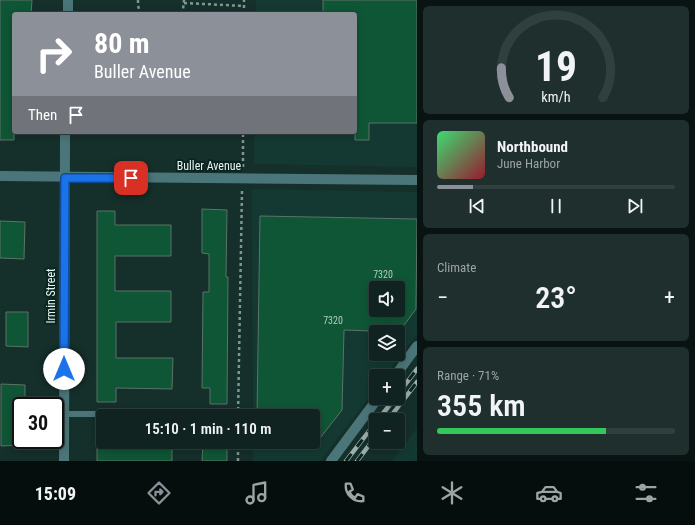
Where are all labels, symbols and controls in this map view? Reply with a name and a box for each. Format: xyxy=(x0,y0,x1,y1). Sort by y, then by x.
text: 80 m xyxy=(94,27,150,60)
icon: right xyxy=(28,28,80,80)
text: 19 xyxy=(535,42,577,91)
text: Buller Avenue xyxy=(94,61,191,82)
text: km/h xyxy=(541,88,571,104)
icon: arrive xyxy=(65,104,87,126)
text: Then xyxy=(28,106,57,124)
text: Northbound xyxy=(497,138,568,156)
text: June Harbor xyxy=(497,156,560,171)
street label: Buller Avenue xyxy=(177,159,242,173)
pin xyxy=(114,161,148,195)
icon: arrive xyxy=(120,167,142,189)
icon: previous xyxy=(466,195,488,217)
icon: pause xyxy=(545,195,567,217)
icon: next xyxy=(624,195,646,217)
text: Climate xyxy=(437,260,476,275)
street label: Irmin Street xyxy=(44,268,58,324)
house number: 7320 xyxy=(373,269,393,280)
text: 23° xyxy=(535,280,577,315)
map controls xyxy=(369,281,405,449)
button: sound xyxy=(369,281,405,317)
text: − xyxy=(437,285,448,310)
text: + xyxy=(664,285,675,310)
house number: 7320 xyxy=(323,315,343,326)
button: layers xyxy=(369,325,405,361)
position arrow xyxy=(43,348,85,390)
text: Range · 71% xyxy=(437,368,499,383)
button: + xyxy=(369,369,405,405)
text: 355 km xyxy=(437,388,526,423)
speed limit sign: 30 xyxy=(12,397,64,449)
button: − xyxy=(369,413,405,449)
text: 15:10 · 1 min · 110 m xyxy=(145,420,271,438)
icon: directions xyxy=(145,479,173,507)
icon: music xyxy=(243,479,271,507)
icon: phone xyxy=(340,479,368,507)
icon: climate xyxy=(438,479,466,507)
icon: car xyxy=(535,479,563,507)
icon: filters xyxy=(632,479,660,507)
text: 15:09 xyxy=(35,483,76,504)

